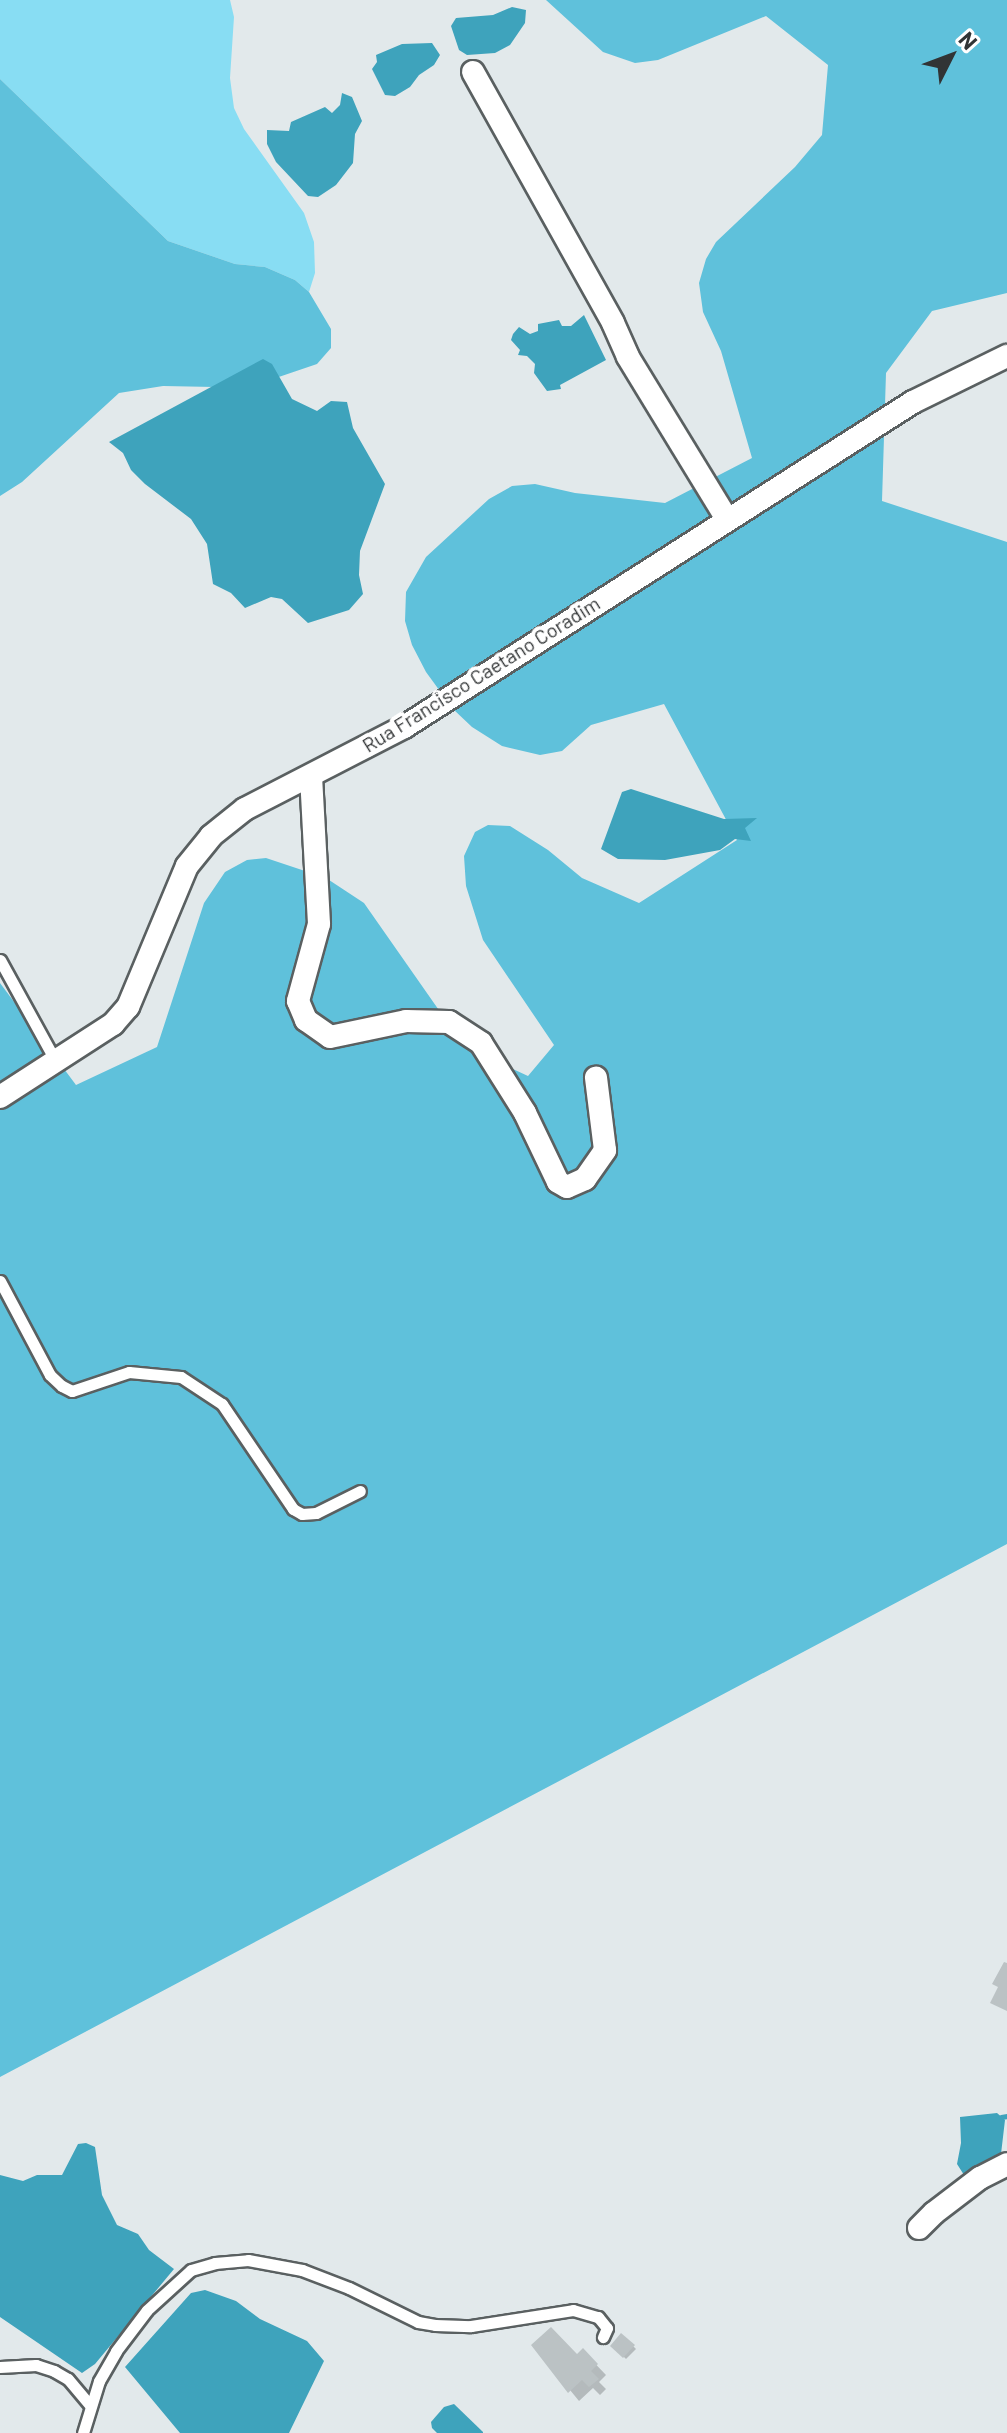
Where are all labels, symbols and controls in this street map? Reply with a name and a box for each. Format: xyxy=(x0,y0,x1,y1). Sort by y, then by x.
north arrow xyxy=(911,16,991,96)
text: N xyxy=(954,26,983,54)
street label: Rua Francisco Caetano Coradim xyxy=(358,591,604,757)

